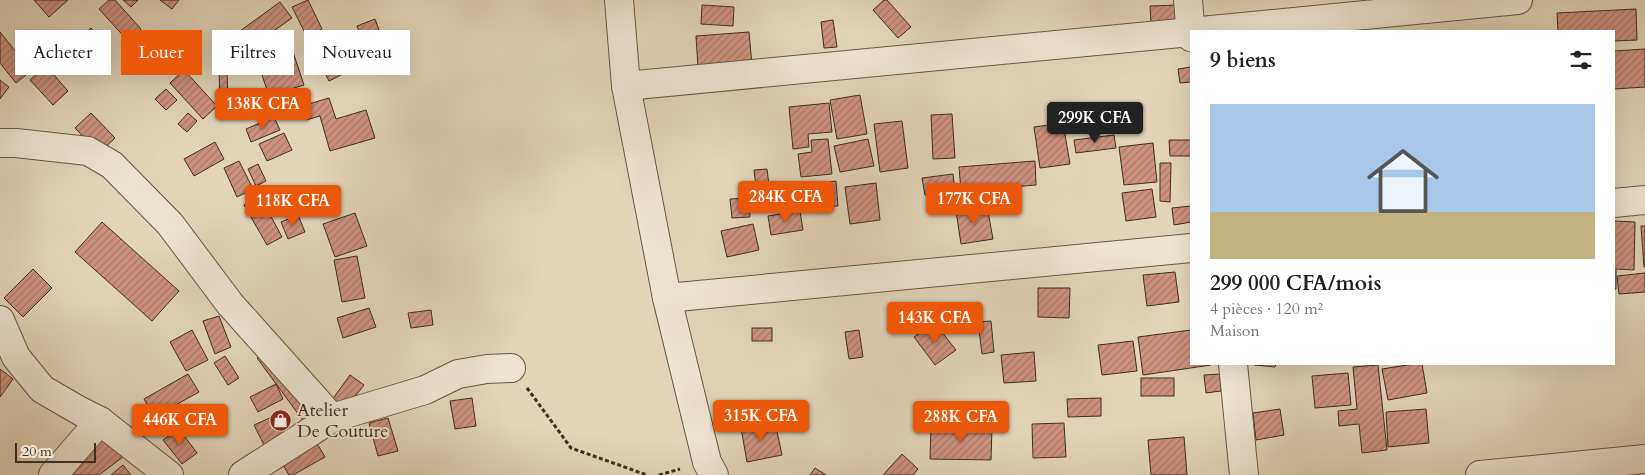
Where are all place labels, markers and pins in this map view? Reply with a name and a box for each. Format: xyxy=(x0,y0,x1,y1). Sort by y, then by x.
pin: 138K CFA xyxy=(211,88,315,130)
pin: 299K CFA xyxy=(1043,102,1147,144)
pin: 284K CFA xyxy=(734,180,838,223)
pin: 177K CFA xyxy=(922,182,1026,225)
pin: 118K CFA xyxy=(241,184,345,227)
pin: 143K CFA xyxy=(883,302,987,344)
place label: Atelier De Couture xyxy=(297,398,388,444)
pin: 315K CFA xyxy=(709,400,813,442)
pin: 288K CFA xyxy=(909,400,1013,443)
pin: 446K CFA xyxy=(128,404,232,446)
shop icon: Atelier De Couture xyxy=(269,408,293,432)

